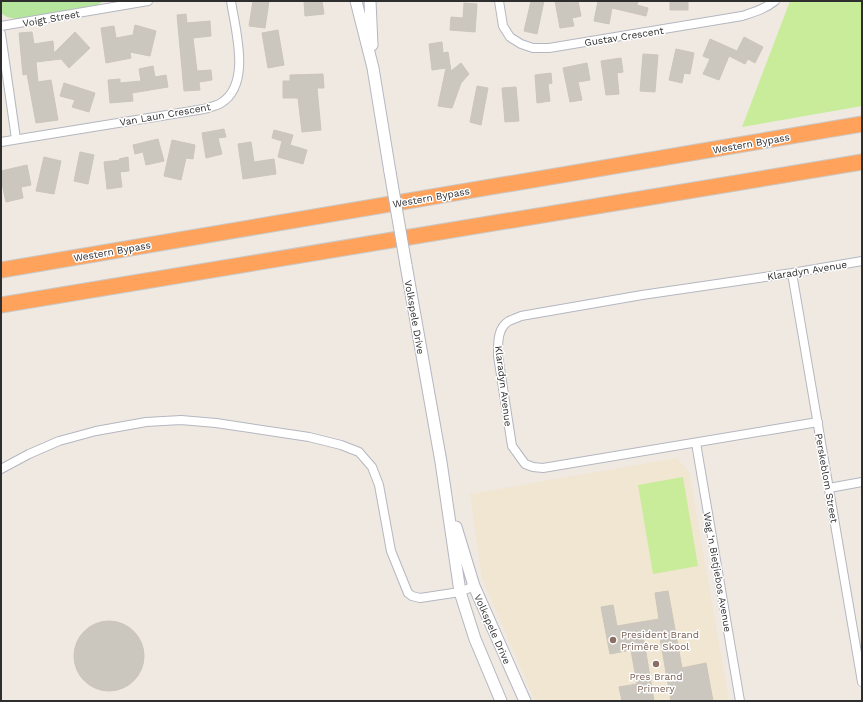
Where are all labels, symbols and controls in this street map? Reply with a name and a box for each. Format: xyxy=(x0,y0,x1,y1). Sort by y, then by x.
street label: Voigt Street xyxy=(22,8,81,29)
street label: Gustav Crescent xyxy=(584,25,665,48)
street label: Van Laun Crescent xyxy=(119,101,212,128)
street label: Western Bypass xyxy=(712,131,791,156)
street label: Western Bypass xyxy=(392,185,471,210)
street label: Western Bypass xyxy=(73,239,152,264)
street label: Klaradyn Avenue xyxy=(766,259,848,282)
street label: Volkspele Drive xyxy=(403,279,426,355)
street label: Klaradyn Avenue xyxy=(493,345,514,427)
street label: Perskeblom Street xyxy=(813,433,840,524)
street label: Wag 'n Bietjiebos Avenue xyxy=(702,511,734,633)
street label: Volkspele Drive xyxy=(472,593,513,666)
place label: President Brand Primêre Skool xyxy=(621,629,699,652)
marker: President Brand Primêre Skool xyxy=(608,635,618,645)
marker: Pres Brand Primery xyxy=(651,659,661,669)
place label: Pres Brand Primery xyxy=(629,671,683,694)

